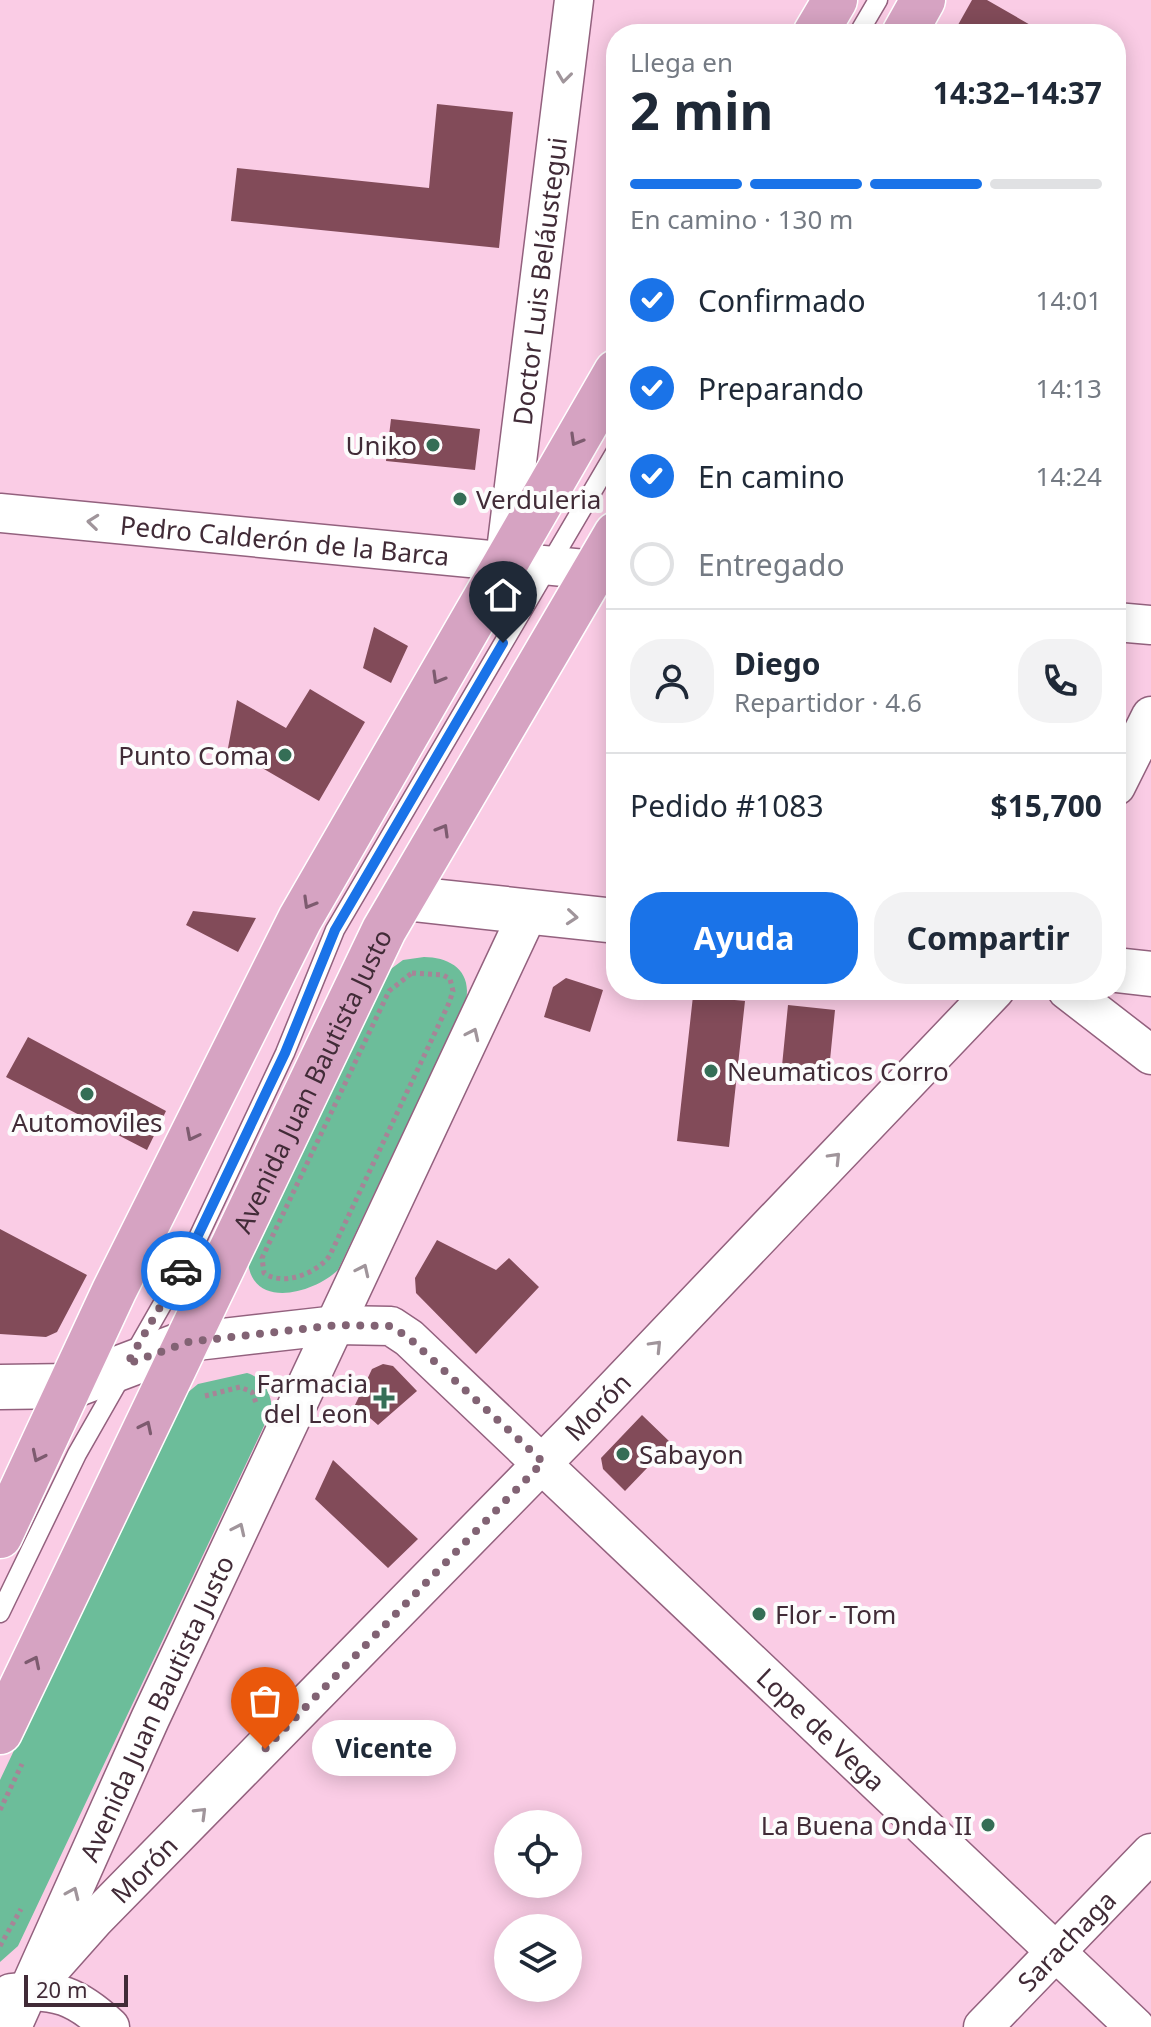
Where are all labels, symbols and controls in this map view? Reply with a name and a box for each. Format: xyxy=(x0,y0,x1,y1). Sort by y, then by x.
text: Llega en xyxy=(630,44,733,80)
one-way arrow xyxy=(556,71,573,84)
text: 14:32–14:37 xyxy=(933,72,1102,113)
text: 2 min xyxy=(630,74,773,145)
street label: Doctor Luis Beláustegui xyxy=(504,135,575,427)
text: En camino · 130 m xyxy=(630,201,853,237)
icon: check xyxy=(630,278,674,322)
text: Confirmado xyxy=(698,280,866,321)
text: 14:01 xyxy=(1036,282,1102,318)
icon: check xyxy=(630,366,674,410)
text: Preparando xyxy=(698,368,864,409)
text: 14:13 xyxy=(1036,370,1102,406)
place label: Uniko xyxy=(346,427,417,463)
one-way arrow xyxy=(571,431,586,445)
marker: Uniko xyxy=(424,436,442,454)
icon: check xyxy=(630,454,674,498)
text: En camino xyxy=(698,456,845,497)
text: 14:24 xyxy=(1036,458,1102,494)
place label: Verduleria xyxy=(476,481,601,517)
marker: Verduleria xyxy=(451,490,469,508)
street label: Pedro Calderón de la Barca xyxy=(118,507,451,574)
one-way arrow xyxy=(86,513,99,530)
text: Entregado xyxy=(698,544,845,585)
pin xyxy=(469,561,537,643)
icon: home xyxy=(481,573,525,617)
button: person xyxy=(630,639,714,723)
button: phone xyxy=(1018,639,1102,723)
text: Diego xyxy=(734,643,821,684)
one-way arrow xyxy=(432,669,448,683)
text: Repartidor · 4.6 xyxy=(734,684,922,720)
place label: Punto Coma xyxy=(118,737,269,773)
marker: Punto Coma xyxy=(276,746,294,764)
text: Pedido #1083 xyxy=(630,785,824,826)
text: $15,700 xyxy=(990,785,1102,826)
one-way arrow xyxy=(433,824,449,839)
button: Ayuda xyxy=(630,892,858,984)
button: Compartir xyxy=(874,892,1102,984)
one-way arrow xyxy=(303,894,319,909)
one-way arrow xyxy=(566,908,579,925)
street label: Avenida Juan Bautista Justo xyxy=(224,923,400,1239)
one-way arrow xyxy=(463,1028,479,1042)
place label: Neumaticos Corro xyxy=(727,1053,949,1089)
marker: Neumaticos Corro xyxy=(702,1062,720,1080)
marker: Automoviles xyxy=(78,1085,96,1103)
place label: Automoviles xyxy=(11,1104,163,1140)
one-way arrow xyxy=(186,1127,202,1142)
one-way arrow xyxy=(826,1153,841,1167)
courier xyxy=(141,1231,221,1311)
icon: car xyxy=(159,1249,203,1293)
one-way arrow xyxy=(353,1263,369,1278)
one-way arrow xyxy=(646,1341,661,1355)
place label: Farmacia del Leon xyxy=(257,1365,368,1431)
street label: Morón xyxy=(556,1365,639,1448)
marker: Farmacia del Leon xyxy=(375,1389,393,1407)
one-way arrow xyxy=(137,1421,152,1436)
place label: Sabayon xyxy=(639,1436,744,1472)
marker: Sabayon xyxy=(614,1445,632,1463)
one-way arrow xyxy=(32,1448,48,1463)
one-way arrow xyxy=(229,1523,245,1538)
street label: Avenida Juan Bautista Justo xyxy=(71,1549,242,1867)
place label: Flor - Tom xyxy=(775,1596,896,1632)
marker: Flor - Tom xyxy=(750,1605,768,1623)
one-way arrow xyxy=(24,1655,40,1670)
street label: Lope de Vega xyxy=(749,1660,893,1799)
pin xyxy=(231,1667,299,1749)
icon: bag xyxy=(243,1679,287,1723)
callout: Vicente xyxy=(313,1721,457,1777)
text: Vicente xyxy=(335,1730,433,1766)
place label: La Buena Onda II xyxy=(761,1807,972,1843)
one-way arrow xyxy=(192,1808,206,1823)
map controls xyxy=(494,1810,582,2002)
button: locate xyxy=(494,1810,582,1898)
marker: La Buena Onda II xyxy=(979,1816,997,1834)
street label: Morón xyxy=(102,1828,185,1911)
street label: Sarachaga xyxy=(1009,1882,1124,1999)
one-way arrow xyxy=(64,1887,80,1902)
button: layers xyxy=(494,1914,582,2002)
scale bar xyxy=(24,1971,128,2007)
text: 20 m xyxy=(36,1974,87,2004)

